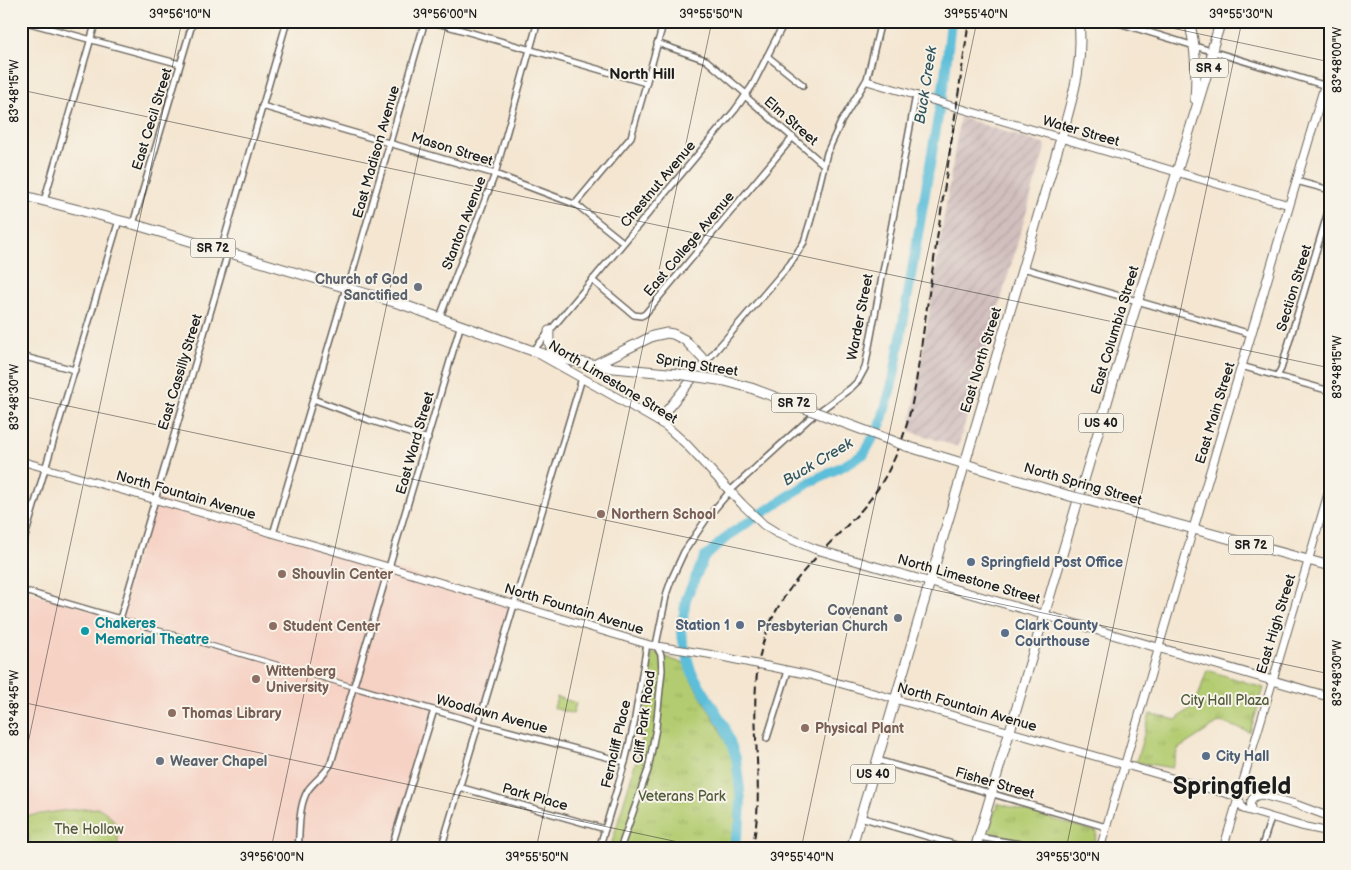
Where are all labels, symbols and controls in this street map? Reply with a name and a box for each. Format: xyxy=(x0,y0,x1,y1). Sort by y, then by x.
text: 39°56'10"N xyxy=(149,7,211,22)
text: 39°56'00"N xyxy=(413,7,477,22)
text: 39°55'50"N xyxy=(679,7,743,22)
text: 39°55'40"N xyxy=(944,7,1008,22)
text: 39°55'30"N xyxy=(1209,7,1273,22)
text: 83°48'00"W xyxy=(1330,27,1345,93)
water label: Buck Creek xyxy=(910,44,942,125)
road number: SR 4 xyxy=(1190,58,1228,78)
text: 83°48'15"W xyxy=(7,59,22,123)
street label: East Cecil Street xyxy=(128,65,176,172)
district label: North Hill xyxy=(609,65,675,84)
street label: East Madison Avenue xyxy=(349,84,403,220)
street label: Elm Street xyxy=(761,93,822,149)
street label: Water Street xyxy=(1041,112,1122,150)
street label: Mason Street xyxy=(409,128,496,170)
street label: Chestnut Avenue xyxy=(617,137,699,231)
street label: Stanton Avenue xyxy=(438,174,490,272)
street label: East College Avenue xyxy=(640,188,738,300)
road number: SR 72 xyxy=(190,238,236,258)
street label: Section Street xyxy=(1273,242,1315,333)
street label: East Columbia Street xyxy=(1087,263,1143,396)
place label: Church of God Sanctified xyxy=(315,271,408,304)
street label: Warder Street xyxy=(843,272,877,362)
marker: Church of God Sanctified xyxy=(412,281,424,293)
street label: East North Street xyxy=(957,304,1005,415)
street label: East Cassilly Street xyxy=(154,311,206,432)
text: 83°48'15"W xyxy=(1330,335,1345,399)
street label: North Limestone Street xyxy=(545,337,681,428)
street label: Spring Street xyxy=(655,350,740,380)
street label: East Main Street xyxy=(1191,360,1239,466)
text: 83°48'30"W xyxy=(7,364,22,430)
street label: East Ward Street xyxy=(392,389,438,496)
road number: SR 72 xyxy=(772,393,816,412)
road number: US 40 xyxy=(1078,413,1124,432)
water label: Buck Creek xyxy=(779,433,857,490)
street label: North Spring Street xyxy=(1022,459,1145,509)
street label: North Fountain Avenue xyxy=(114,467,258,523)
place label: Northern School xyxy=(611,506,716,523)
marker: Northern School xyxy=(595,508,607,520)
road number: SR 72 xyxy=(1228,536,1274,554)
street label: North Limestone Street xyxy=(896,550,1043,608)
place label: Springfield Post Office xyxy=(981,554,1123,571)
marker: Springfield Post Office xyxy=(965,556,977,568)
place label: Shouvlin Center xyxy=(292,566,393,583)
marker: Shouvlin Center xyxy=(276,568,288,580)
street label: East High Street xyxy=(1253,571,1299,676)
street label: North Fountain Avenue xyxy=(502,580,646,638)
place label: Covenant Presbyterian Church xyxy=(757,602,888,635)
marker: Covenant Presbyterian Church xyxy=(892,612,904,624)
place label: Chakeres Memorial Theatre xyxy=(95,615,209,648)
place label: Station 1 xyxy=(675,617,730,634)
place label: Clark County Courthouse xyxy=(1015,617,1098,650)
place label: Student Center xyxy=(283,618,381,635)
marker: Station 1 xyxy=(734,619,746,631)
marker: Student Center xyxy=(267,620,279,632)
marker: Chakeres Memorial Theatre xyxy=(79,625,91,637)
marker: Clark County Courthouse xyxy=(999,627,1011,639)
text: 83°48'30"W xyxy=(1330,640,1345,706)
place label: Wittenberg University xyxy=(266,663,336,696)
text: 83°48'45"W xyxy=(7,670,22,736)
street label: Cliff Park Road xyxy=(629,670,659,764)
marker: Wittenberg University xyxy=(250,673,262,685)
street label: North Fountain Avenue xyxy=(895,679,1039,735)
street label: Woodlawn Avenue xyxy=(434,691,550,737)
park label: City Hall Plaza xyxy=(1180,692,1270,709)
street label: Ferncliff Place xyxy=(598,698,634,790)
place label: Thomas Library xyxy=(182,705,282,722)
marker: Thomas Library xyxy=(166,707,178,719)
place label: Physical Plant xyxy=(815,720,904,737)
marker: Physical Plant xyxy=(799,722,811,734)
place label: City Hall xyxy=(1216,748,1269,765)
marker: City Hall xyxy=(1200,750,1212,762)
place label: Weaver Chapel xyxy=(170,753,267,770)
marker: Weaver Chapel xyxy=(154,755,166,767)
road number: US 40 xyxy=(850,764,896,784)
street label: Fisher Street xyxy=(953,764,1037,803)
district label: Springfield xyxy=(1173,772,1291,801)
street label: Park Place xyxy=(500,780,570,814)
park label: Veterans Park xyxy=(638,788,726,805)
park label: The Hollow xyxy=(54,821,124,838)
text: 39°56'00"N xyxy=(240,850,304,865)
text: 39°55'50"N xyxy=(505,850,569,865)
text: 39°55'40"N xyxy=(770,850,834,865)
text: 39°55'30"N xyxy=(1036,850,1100,865)

